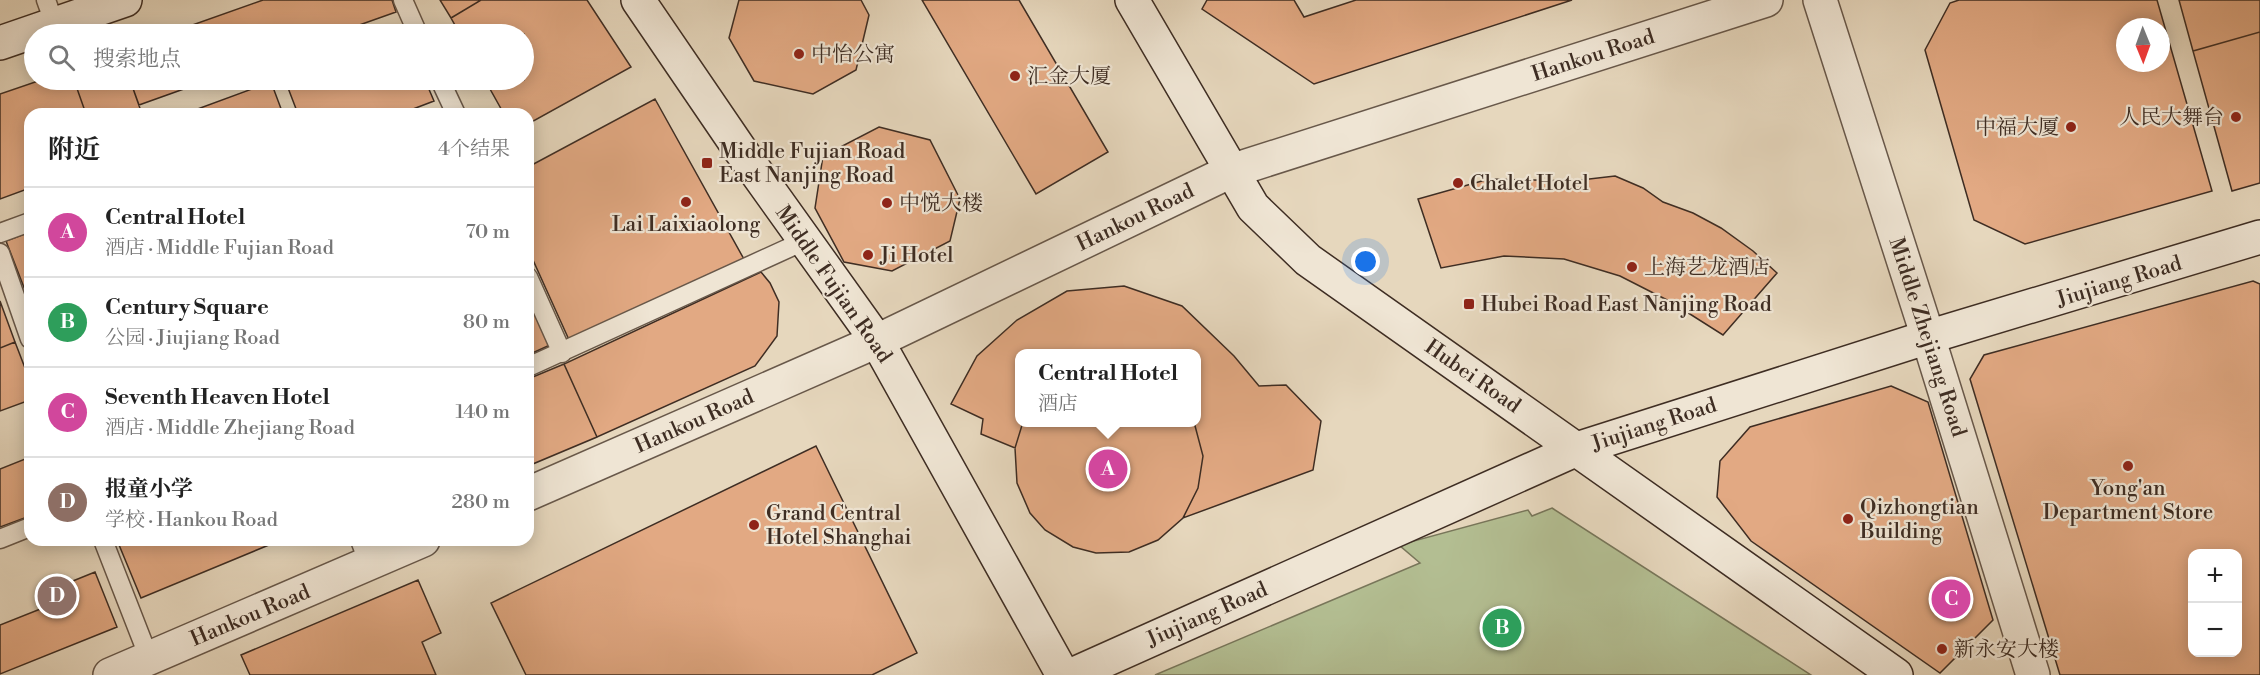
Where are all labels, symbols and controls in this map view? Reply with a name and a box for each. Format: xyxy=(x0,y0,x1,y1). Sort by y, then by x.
north arrow xyxy=(2116,18,2170,72)
search box xyxy=(24,24,534,90)
street label: Hankou Road xyxy=(1529,24,1658,88)
icon: search xyxy=(45,41,78,74)
place label: 中怡公寓 xyxy=(811,42,895,68)
text: 搜索地点 xyxy=(93,46,181,73)
marker: 中怡公寓 xyxy=(792,47,806,61)
place label: 汇金大厦 xyxy=(1027,64,1111,90)
marker: 汇金大厦 xyxy=(1008,69,1022,83)
place label: 人民大舞台 xyxy=(2119,105,2224,131)
marker: 人民大舞台 xyxy=(2229,110,2243,124)
place label: 中福大厦 xyxy=(1975,115,2059,141)
marker: 中福大厦 xyxy=(2064,120,2078,134)
text: 附近 xyxy=(48,134,100,166)
text: 4个结果 xyxy=(438,137,510,162)
place label: Middle Fujian Road East Nanjing Road xyxy=(719,139,905,189)
marker: Middle Fujian Road East Nanjing Road xyxy=(700,156,714,170)
place label: Chalet Hotel xyxy=(1470,171,1589,197)
marker: Chalet Hotel xyxy=(1451,176,1465,190)
street label: Hankou Road xyxy=(1072,178,1198,258)
place label: 中悦大楼 xyxy=(899,191,983,217)
marker: Lai Laixiaolong xyxy=(679,195,693,209)
marker: 中悦大楼 xyxy=(880,196,894,210)
street label: Middle Fujian Road xyxy=(769,201,897,368)
text: Central Hotel xyxy=(105,204,245,231)
place label: Lai Laixiaolong xyxy=(612,212,760,238)
text: A xyxy=(60,220,75,245)
text: 70 m xyxy=(466,220,510,245)
street label: Middle Zhejiang Road xyxy=(1883,234,1972,440)
text: 酒店 · Middle Fujian Road xyxy=(105,236,334,261)
place label: Ji Hotel xyxy=(879,243,953,269)
your location xyxy=(1351,247,1380,276)
marker: Ji Hotel xyxy=(861,248,875,262)
street label: Jiujiang Road xyxy=(2053,251,2185,314)
place label: 上海艺龙酒店 xyxy=(1644,255,1770,281)
marker: 上海艺龙酒店 xyxy=(1625,260,1639,274)
place label: Hubei Road East Nanjing Road xyxy=(1481,292,1772,318)
text: Century Square xyxy=(105,294,269,321)
marker: Hubei Road East Nanjing Road xyxy=(1462,297,1476,311)
text: B xyxy=(60,310,75,335)
text: 80 m xyxy=(463,310,510,335)
text: 公园 · Jiujiang Road xyxy=(105,326,280,351)
street label: Hubei Road xyxy=(1419,334,1526,419)
popup xyxy=(1015,349,1201,427)
text: Central Hotel xyxy=(1038,360,1178,387)
text: Seventh Heaven Hotel xyxy=(105,384,330,411)
street label: Hankou Road xyxy=(631,384,758,460)
text: 酒店 xyxy=(1038,392,1078,417)
street label: Jiujiang Road xyxy=(1588,393,1720,458)
text: C xyxy=(60,400,75,425)
text: 140 m xyxy=(455,400,510,425)
text: 酒店 · Middle Zhejiang Road xyxy=(105,416,355,441)
pin: A xyxy=(1088,446,1128,492)
marker: Yong'an Department Store xyxy=(2121,459,2135,473)
text: 报童小学 xyxy=(105,476,193,503)
place label: Yong'an Department Store xyxy=(2043,476,2213,526)
text: D xyxy=(60,490,75,515)
text: 280 m xyxy=(451,490,510,515)
place label: Qizhongtian Building xyxy=(1859,495,1979,545)
place label: Grand Central Hotel Shanghai xyxy=(766,501,912,551)
text: 学校 · Hankou Road xyxy=(105,508,278,533)
marker: Qizhongtian Building xyxy=(1841,512,1855,526)
marker: Grand Central Hotel Shanghai xyxy=(747,518,761,532)
map controls xyxy=(2188,549,2242,657)
button: + xyxy=(2188,549,2242,603)
pin: D xyxy=(38,574,76,618)
pin: C xyxy=(1932,576,1970,622)
street label: Jiujiang Road xyxy=(1142,577,1272,654)
street label: Hankou Road xyxy=(187,579,314,653)
button: − xyxy=(2188,603,2242,657)
pin: B xyxy=(1482,606,1522,650)
place label: 新永安大楼 xyxy=(1954,637,2059,663)
marker: 新永安大楼 xyxy=(1935,642,1949,656)

